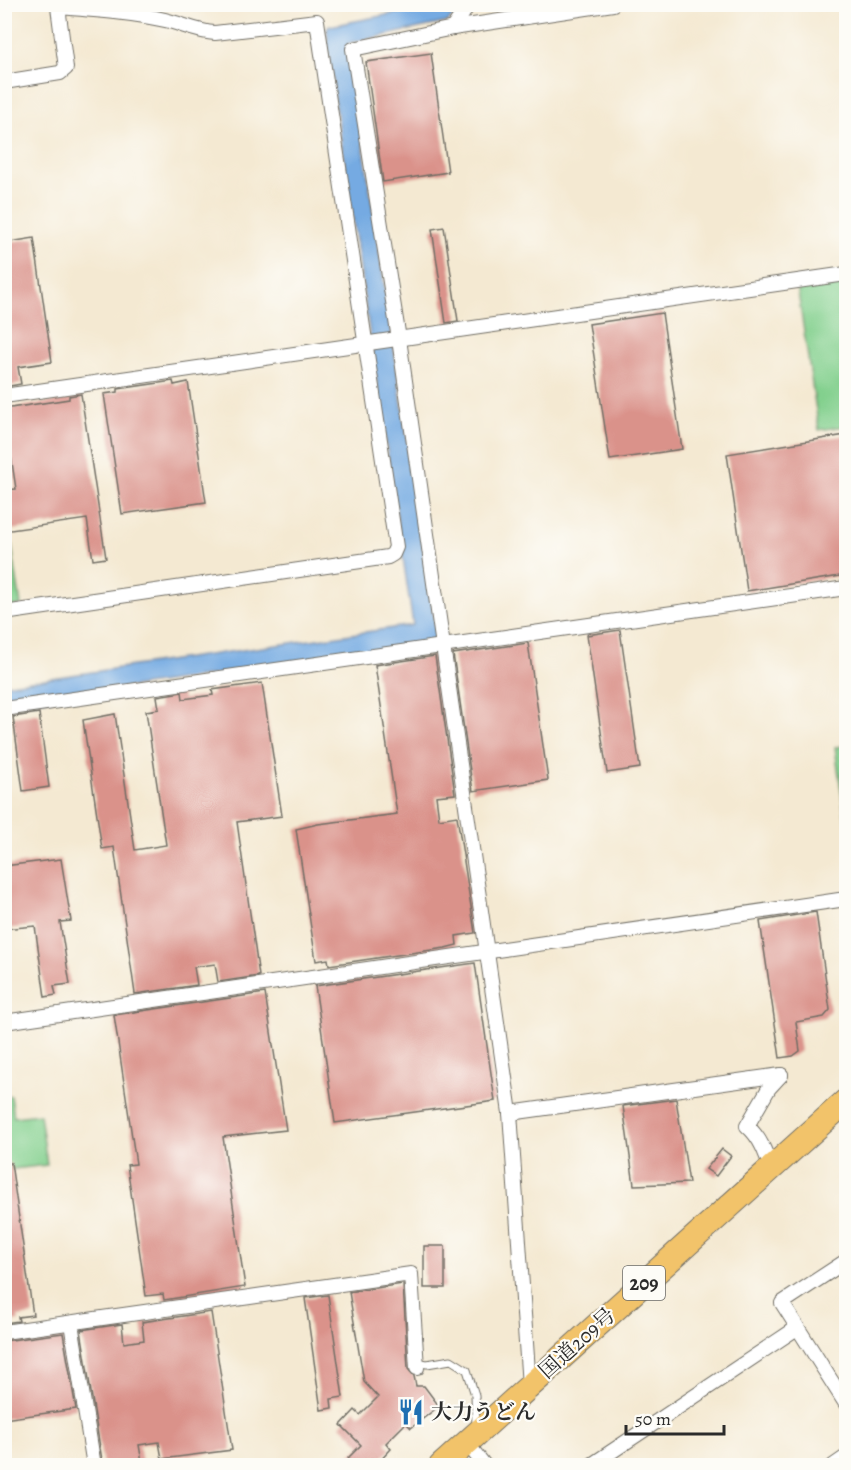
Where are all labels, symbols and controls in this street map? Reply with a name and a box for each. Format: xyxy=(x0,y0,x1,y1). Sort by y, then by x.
road number: 209 xyxy=(623,1266,665,1300)
street label: 国道209号 xyxy=(533,1301,621,1385)
restaurant icon: 大力うどん xyxy=(396,1397,426,1427)
place label: 大力うどん xyxy=(431,1398,536,1426)
scale bar xyxy=(626,1398,724,1436)
text: 50 m xyxy=(635,1407,671,1431)

